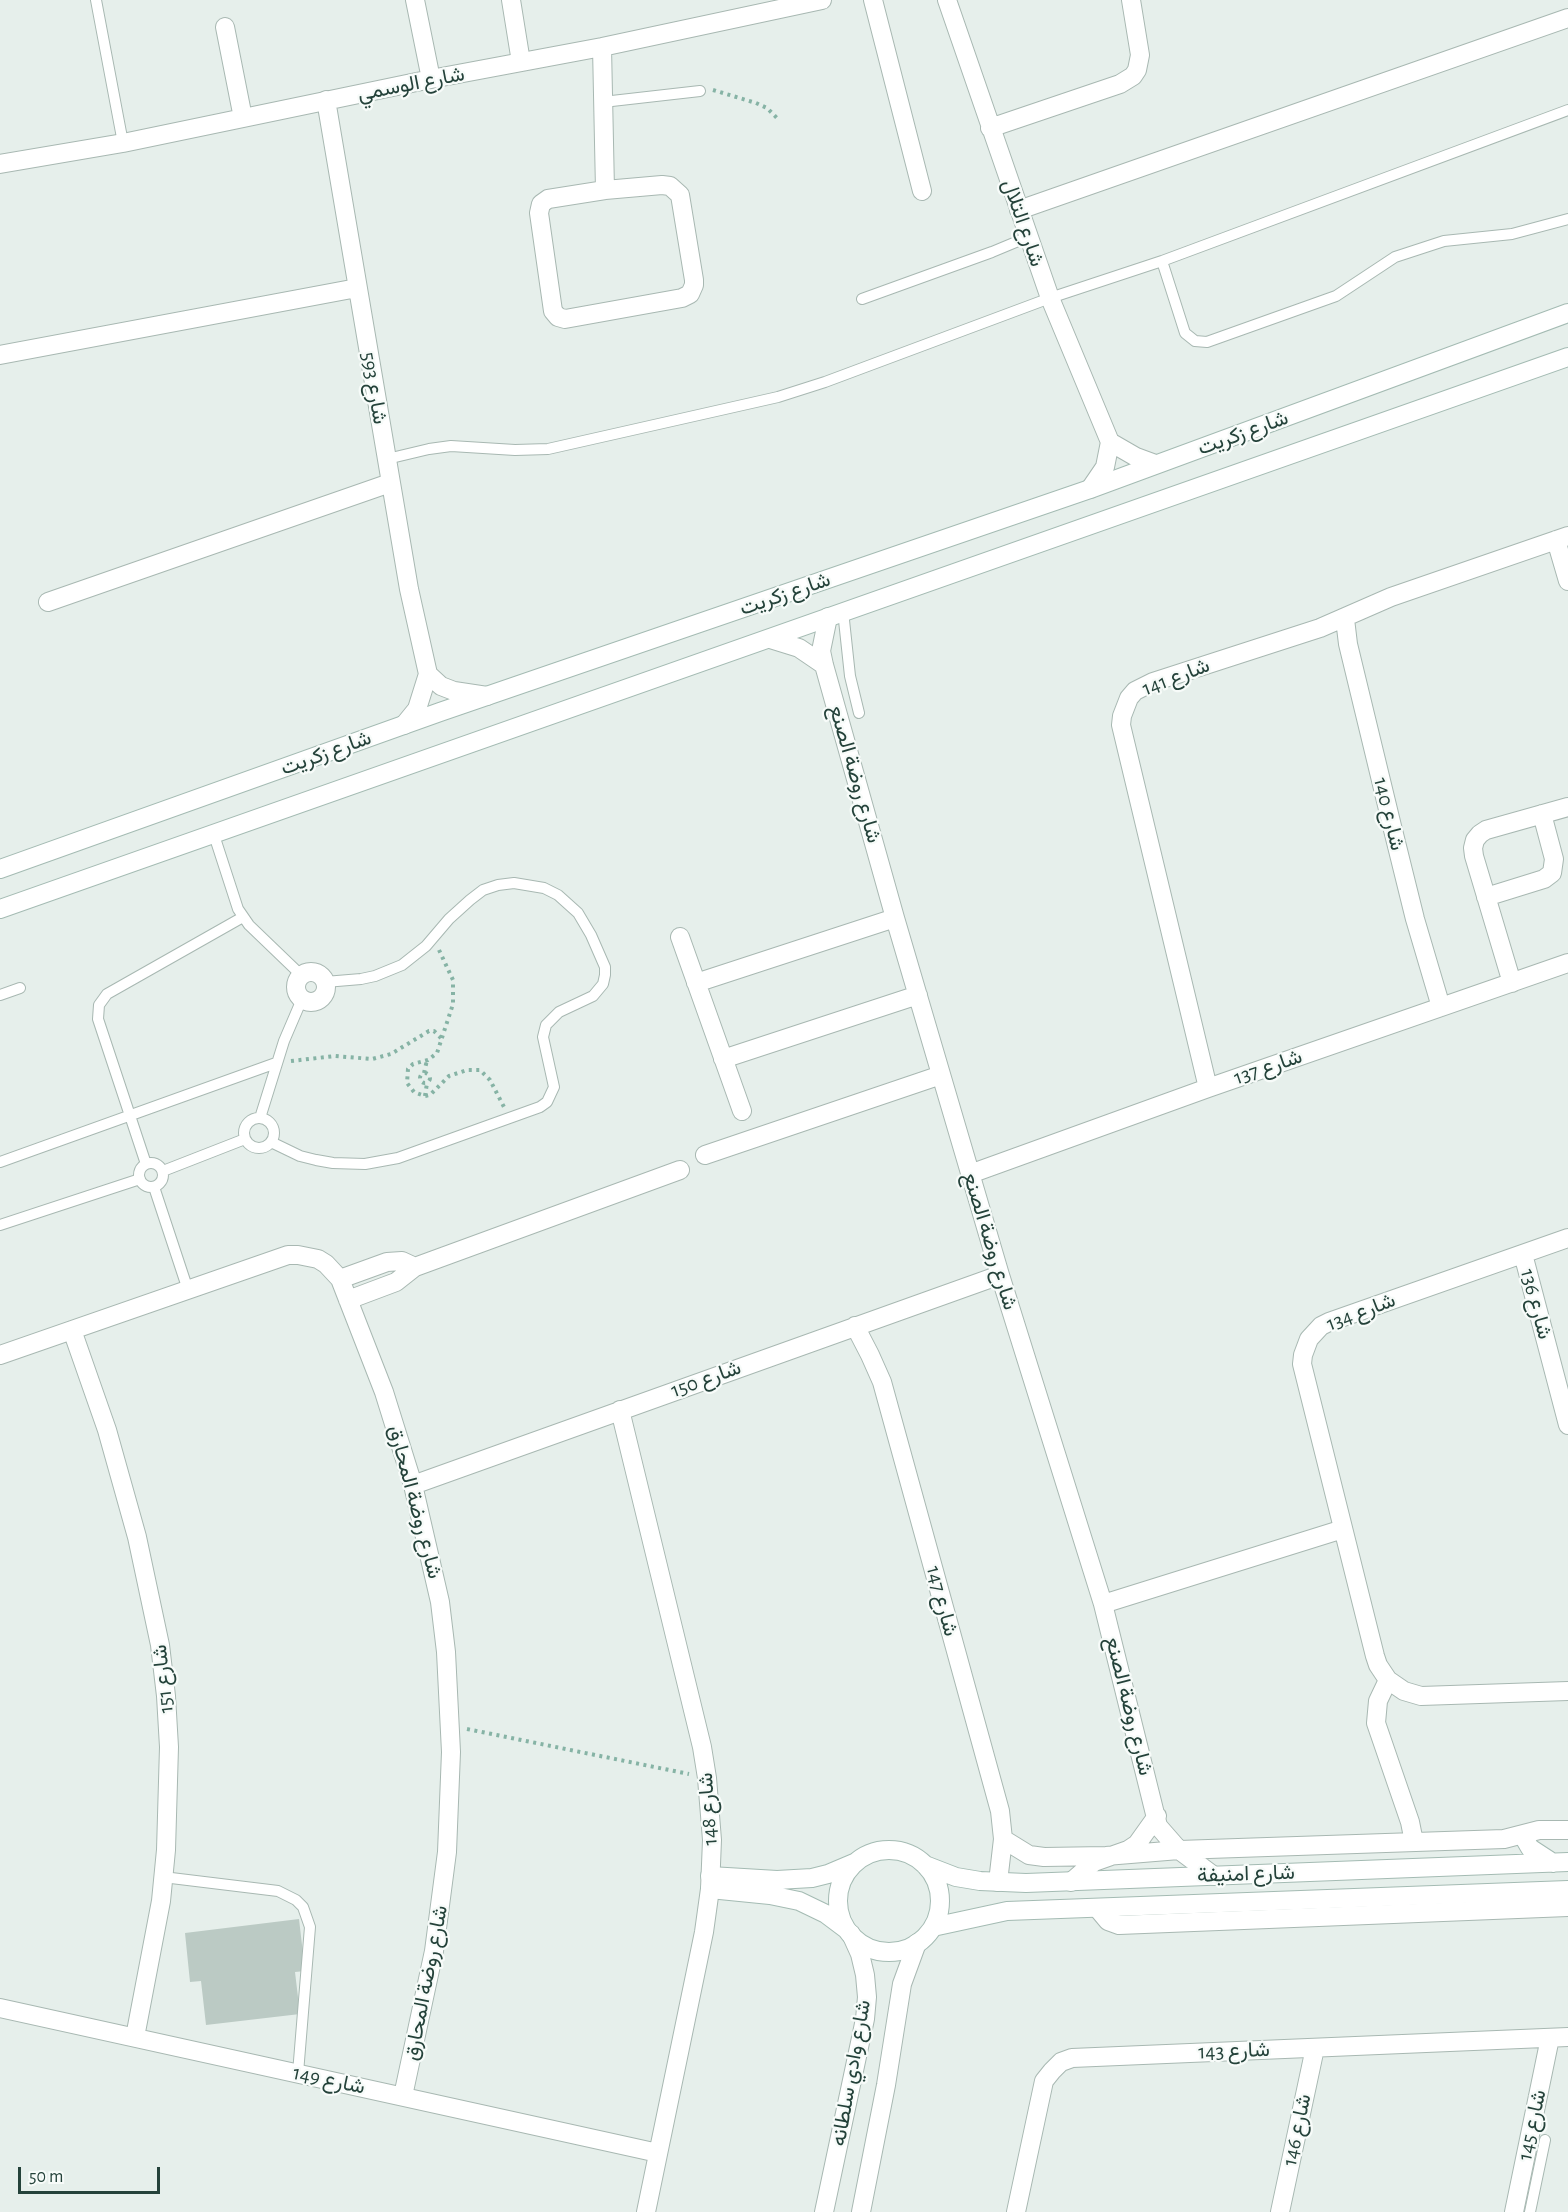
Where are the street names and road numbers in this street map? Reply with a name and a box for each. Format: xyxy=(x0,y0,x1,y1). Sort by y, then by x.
street label: شارع الوسمي xyxy=(355,61,467,107)
street label: شارع التلال xyxy=(996,176,1050,270)
street label: شارع 593 xyxy=(355,350,393,426)
street label: شارع زكريت xyxy=(1194,405,1292,461)
street label: شارع زكريت xyxy=(736,567,834,621)
street label: شارع 141 xyxy=(1139,653,1213,701)
street label: شارع روضة الصنع xyxy=(823,702,887,846)
street label: شارع زكريت xyxy=(277,725,375,781)
street label: شارع 140 xyxy=(1368,775,1410,853)
street label: شارع 137 xyxy=(1231,1044,1305,1090)
street label: شارع روضة الصنع xyxy=(957,1169,1023,1313)
street label: شارع 136 xyxy=(1515,1266,1557,1342)
street label: شارع 134 xyxy=(1323,1287,1399,1337)
street label: شارع 150 xyxy=(667,1355,745,1403)
street label: شارع روضة المحارق xyxy=(382,1423,448,1581)
street label: شارع 147 xyxy=(921,1563,963,1639)
street label: شارع روضة الصنع xyxy=(1100,1634,1158,1778)
street label: شارع 151 xyxy=(147,1643,179,1715)
street label: شارع 148 xyxy=(693,1772,723,1846)
street label: شارع امنيفة xyxy=(1197,1860,1295,1888)
street label: شارع روضة المحارق xyxy=(399,1903,453,2063)
street label: شارع وادي سلطانه xyxy=(826,1998,876,2148)
street label: شارع 143 xyxy=(1198,2037,1270,2065)
street label: شارع 149 xyxy=(291,2060,367,2100)
street label: شارع 145 xyxy=(1512,2087,1552,2163)
street label: شارع 146 xyxy=(1277,2092,1317,2168)

